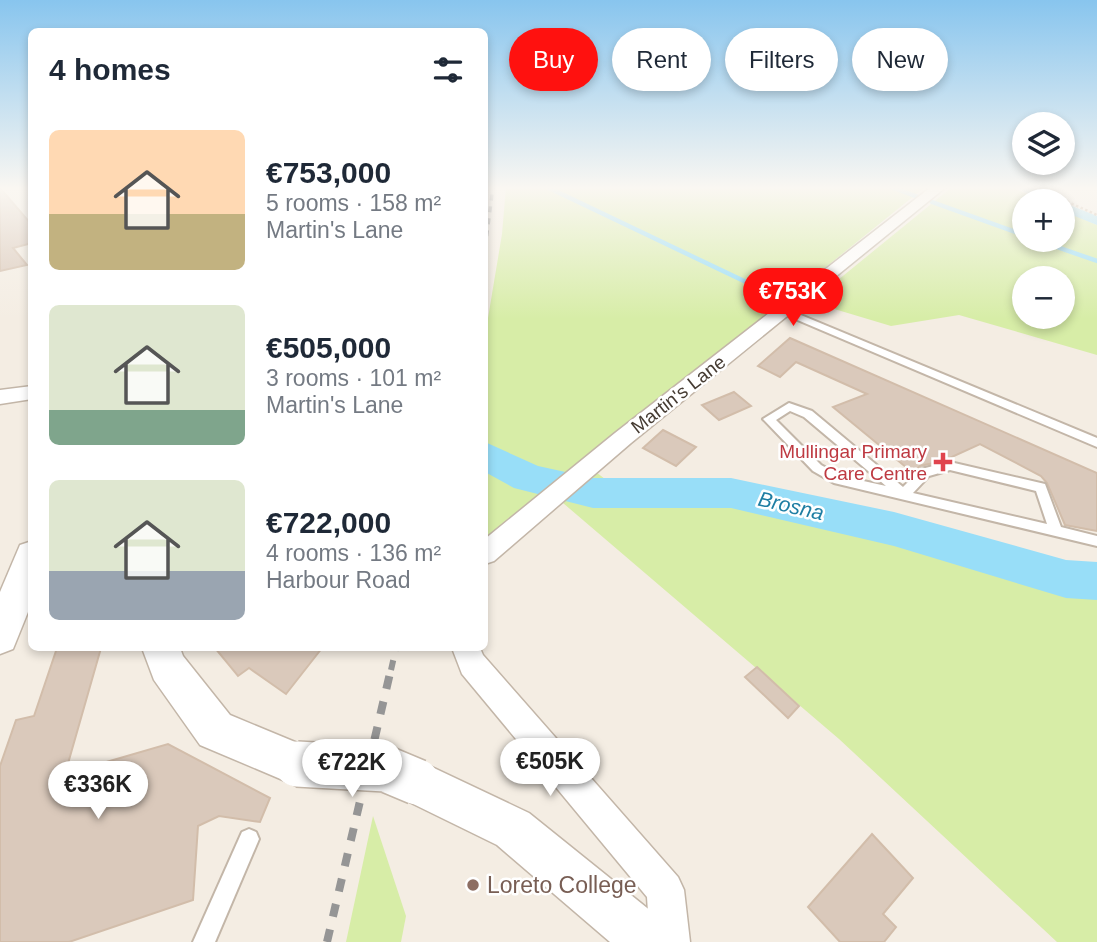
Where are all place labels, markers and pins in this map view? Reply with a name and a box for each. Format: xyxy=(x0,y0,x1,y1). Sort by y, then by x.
pin: €753K xyxy=(744,268,842,328)
place label: Mullingar Primary Care Centre xyxy=(779,441,927,484)
marker: Mullingar Primary Care Centre xyxy=(933,452,953,472)
pin: €505K xyxy=(501,738,599,798)
pin: €722K xyxy=(303,740,401,799)
pin: €336K xyxy=(49,762,147,821)
place label: Loreto College xyxy=(487,872,637,898)
marker: Loreto College xyxy=(465,877,481,893)

